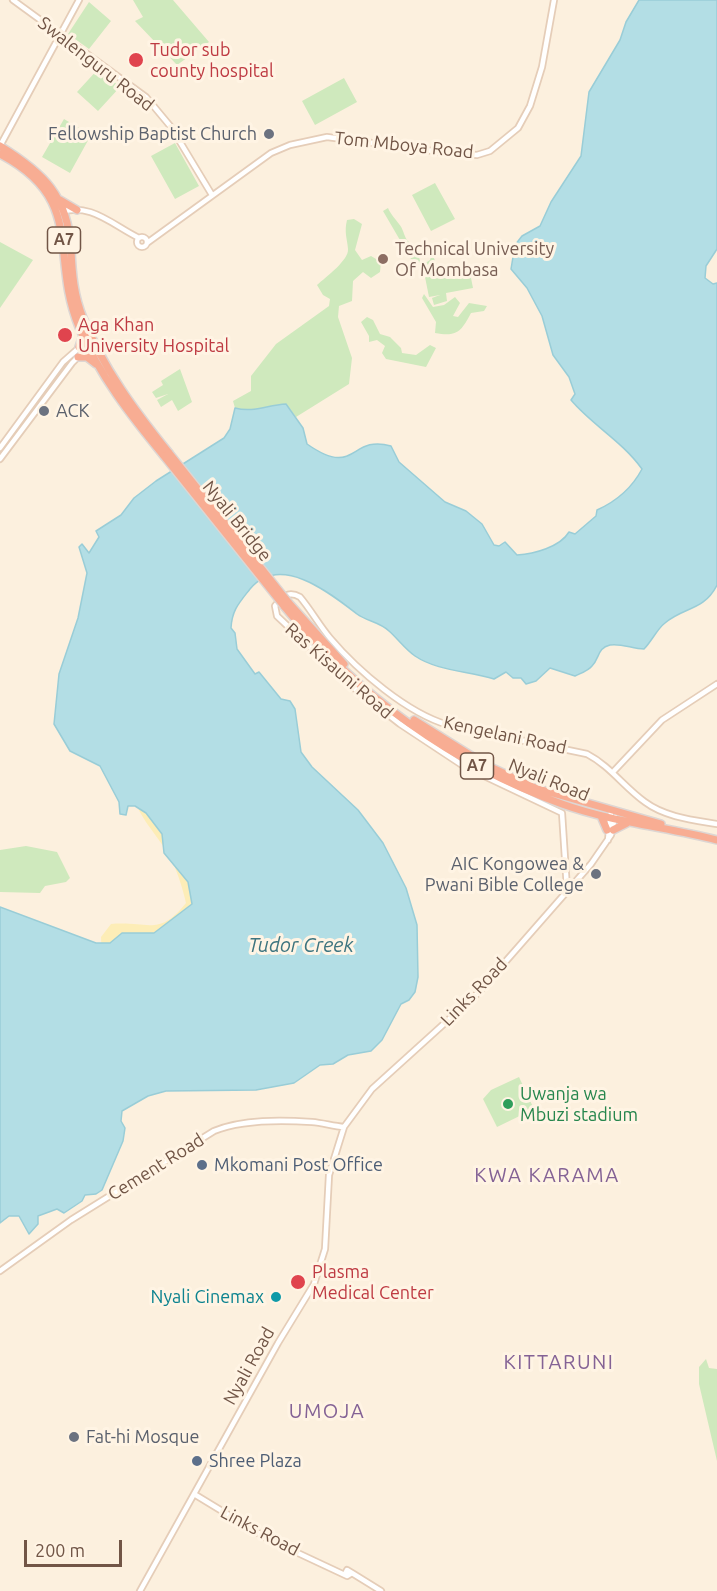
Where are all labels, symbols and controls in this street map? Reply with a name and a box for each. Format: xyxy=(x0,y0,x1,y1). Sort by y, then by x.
street label: Swalenguru Road xyxy=(34,12,158,116)
place label: Tudor sub county hospital xyxy=(150,39,274,82)
marker: Tudor sub county hospital xyxy=(127,51,145,69)
place label: Fellowship Baptist Church xyxy=(48,123,257,145)
marker: Fellowship Baptist Church xyxy=(262,127,276,141)
street label: Tom Mboya Road xyxy=(333,127,475,163)
road number: A7 xyxy=(48,227,80,253)
place label: Technical University Of Mombasa xyxy=(395,238,554,280)
marker: Technical University Of Mombasa xyxy=(376,252,390,266)
place label: Aga Khan University Hospital xyxy=(78,314,229,356)
marker: Aga Khan University Hospital xyxy=(56,326,74,344)
place label: ACK xyxy=(56,400,90,422)
marker: ACK xyxy=(37,404,51,418)
street label: Nyali Bridge xyxy=(198,476,276,566)
street label: Ras Kisauni Road xyxy=(281,618,397,724)
street label: Kengelani Road xyxy=(441,711,569,759)
road number: A7 xyxy=(460,753,494,779)
street label: Nyali Road xyxy=(505,754,593,806)
place label: AIC Kongowea & Pwani Bible College xyxy=(425,853,584,896)
marker: AIC Kongowea & Pwani Bible College xyxy=(589,867,603,881)
water label: Tudor Creek xyxy=(248,933,354,957)
street label: Links Road xyxy=(436,953,512,1031)
place label: Uwanja wa Mbuzi stadium xyxy=(520,1083,638,1126)
marker: Uwanja wa Mbuzi stadium xyxy=(501,1097,515,1111)
street label: Cement Road xyxy=(104,1129,208,1205)
place label: Mkomani Post Office xyxy=(214,1154,383,1176)
marker: Mkomani Post Office xyxy=(195,1158,209,1172)
district label: KWA KARAMA xyxy=(474,1163,620,1187)
place label: Plasma Medical Center xyxy=(312,1261,434,1304)
marker: Plasma Medical Center xyxy=(289,1273,307,1291)
place label: Nyali Cinemax xyxy=(151,1286,264,1308)
marker: Nyali Cinemax xyxy=(269,1290,283,1304)
street label: Nyali Road xyxy=(219,1323,279,1409)
district label: KITTARUNI xyxy=(504,1350,614,1374)
district label: UMOJA xyxy=(289,1399,365,1423)
place label: Fat-hi Mosque xyxy=(86,1426,199,1448)
marker: Fat-hi Mosque xyxy=(67,1430,81,1444)
place label: Shree Plaza xyxy=(209,1450,302,1472)
marker: Shree Plaza xyxy=(190,1454,204,1468)
street label: Links Road xyxy=(217,1501,303,1561)
scale bar xyxy=(27,1528,124,1566)
text: 200 m xyxy=(35,1540,85,1560)

